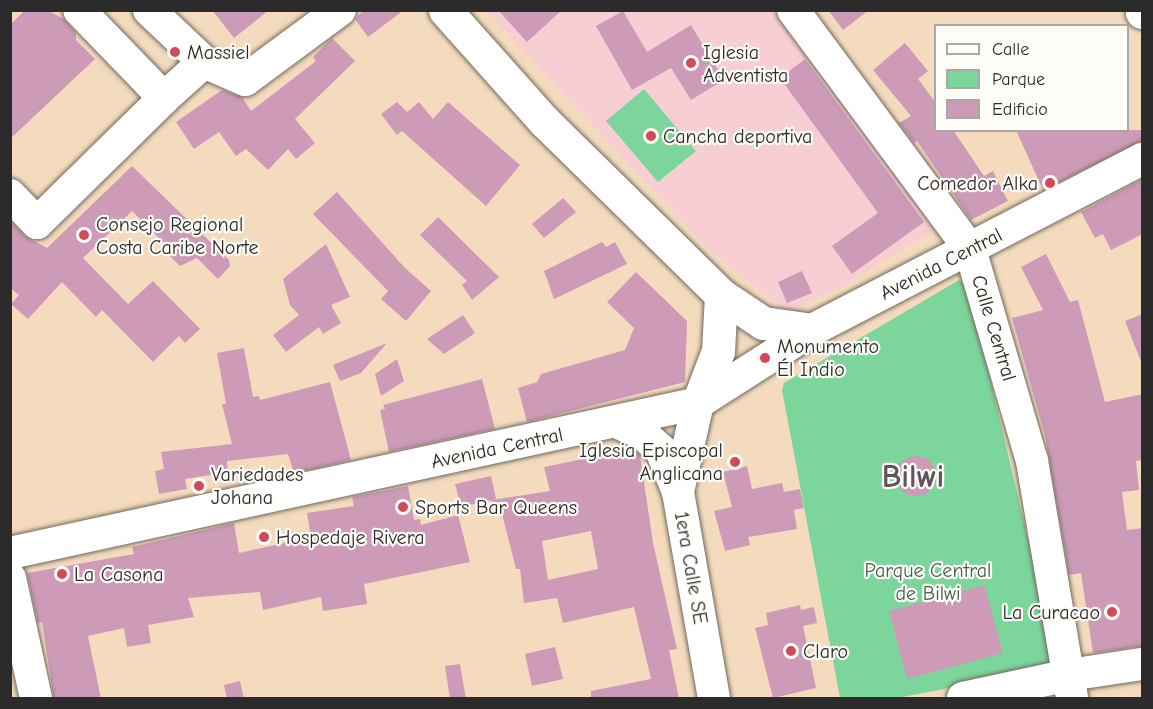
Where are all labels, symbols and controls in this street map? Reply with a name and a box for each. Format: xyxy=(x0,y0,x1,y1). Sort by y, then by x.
legend xyxy=(934,24,1129,132)
text: Calle xyxy=(992,39,1029,60)
place label: Massiel xyxy=(187,40,250,64)
place label: Iglesia Adventista xyxy=(703,40,788,87)
marker: Massiel xyxy=(168,45,182,59)
marker: Iglesia Adventista xyxy=(684,56,698,70)
text: Parque xyxy=(992,69,1045,90)
text: Edificio xyxy=(992,99,1048,120)
place label: Cancha deportiva xyxy=(663,124,812,148)
marker: Cancha deportiva xyxy=(644,129,658,143)
place label: Comedor Alka xyxy=(917,171,1038,195)
marker: Comedor Alka xyxy=(1043,176,1057,190)
place label: Consejo Regional Costa Caribe Norte xyxy=(96,212,258,259)
street label: Avenida Central xyxy=(876,223,1006,305)
marker: Consejo Regional Costa Caribe Norte xyxy=(77,228,91,242)
street label: Calle Central xyxy=(967,272,1021,384)
place label: Monumento Él Indio xyxy=(777,334,879,381)
marker: Monumento Él Indio xyxy=(758,351,772,365)
street label: Avenida Central xyxy=(429,422,565,474)
place label: Iglesia Episcopal Anglicana xyxy=(579,438,723,485)
marker: Iglesia Episcopal Anglicana xyxy=(728,455,742,469)
district label: Bilwi xyxy=(882,458,944,496)
place label: Variedades Johana xyxy=(211,462,303,509)
marker: Variedades Johana xyxy=(192,479,206,493)
place label: Sports Bar Queens xyxy=(415,495,577,519)
marker: Sports Bar Queens xyxy=(396,500,410,514)
street label: 1era Calle SE xyxy=(669,510,713,626)
place label: Hospedaje Rivera xyxy=(276,525,425,549)
marker: Hospedaje Rivera xyxy=(257,530,271,544)
park label: Parque Central de Bilwi xyxy=(865,558,991,605)
place label: La Casona xyxy=(74,562,163,586)
marker: La Casona xyxy=(55,567,69,581)
place label: La Curacao xyxy=(1002,600,1100,624)
marker: La Curacao xyxy=(1105,605,1119,619)
place label: Claro xyxy=(803,639,848,663)
marker: Claro xyxy=(784,644,798,658)

